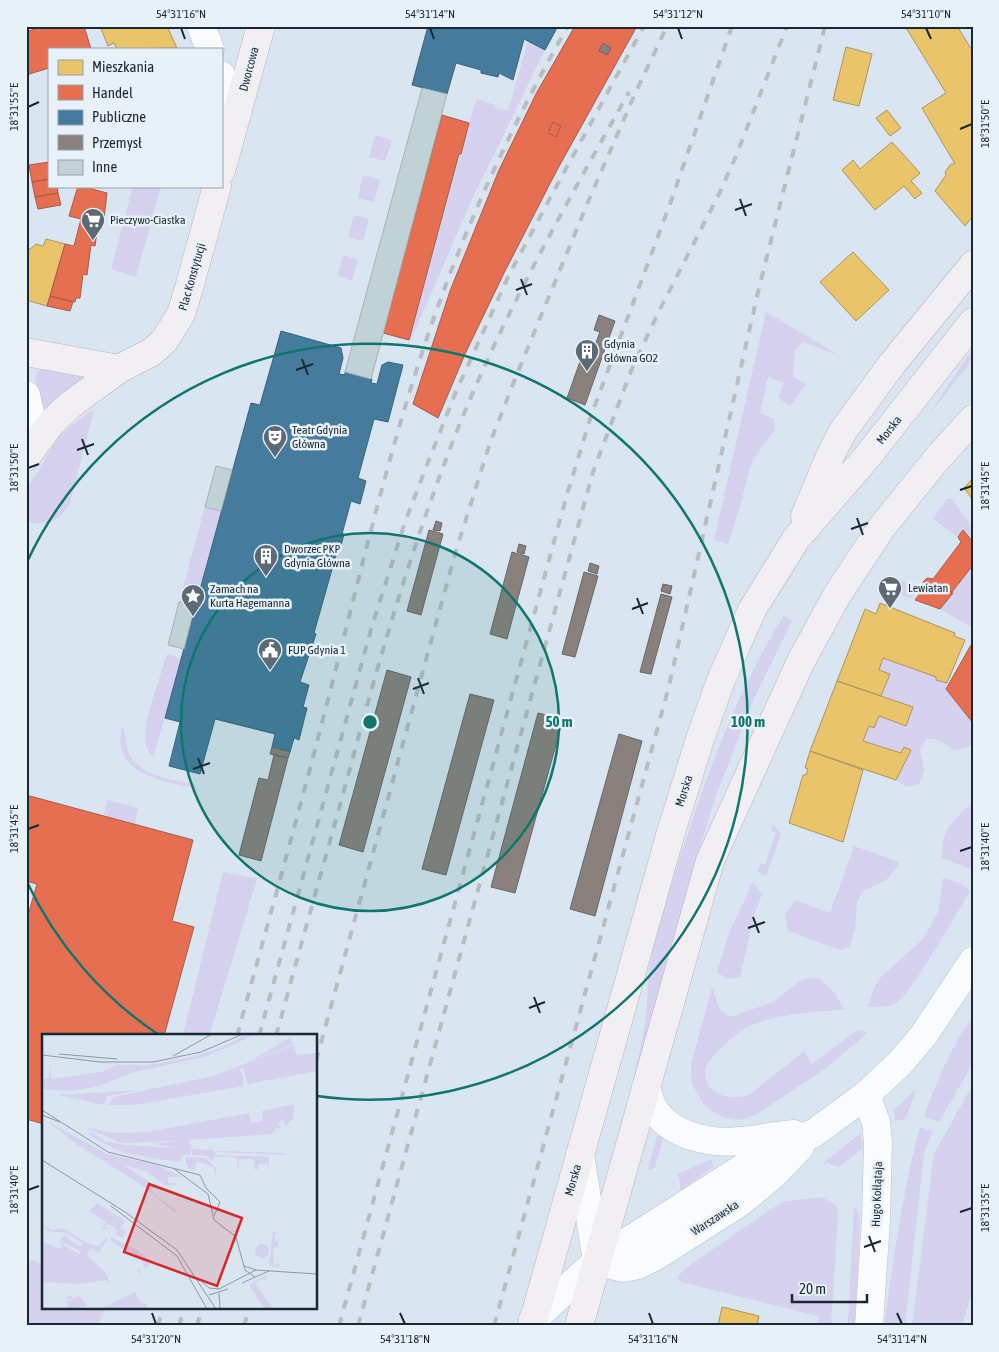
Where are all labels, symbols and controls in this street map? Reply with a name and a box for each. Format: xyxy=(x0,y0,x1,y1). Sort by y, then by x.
text: 54°31'16"N xyxy=(156,7,206,21)
text: 54°31'14"N xyxy=(405,7,455,21)
text: 54°31'12"N xyxy=(653,7,703,21)
text: 54°31'10"N xyxy=(901,7,951,21)
street label: Dworcowa xyxy=(236,45,262,93)
legend xyxy=(48,48,222,188)
text: Mieszkania xyxy=(92,58,154,75)
text: 18°31'55"E xyxy=(7,83,21,131)
text: Handel xyxy=(92,84,133,101)
text: 18°31'50"E xyxy=(978,100,992,148)
text: Publiczne xyxy=(92,108,146,125)
text: Przemysł xyxy=(92,134,142,151)
text: Inne xyxy=(92,158,117,175)
supermarket icon: Pieczywo-Ciastka xyxy=(80,207,106,241)
place label: Pieczywo-Ciastka xyxy=(110,213,185,227)
street label: Plac Konstytucji xyxy=(176,242,208,312)
place label: Gdynia Główna GO2 xyxy=(604,337,658,365)
building icon: Gdynia Główna GO2 xyxy=(574,338,600,372)
street label: Morska xyxy=(874,413,904,447)
place label: Teatr Gdynia Główna xyxy=(292,423,347,451)
theatre icon: Teatr Gdynia Główna xyxy=(262,424,288,458)
text: 18°31'50"E xyxy=(7,444,21,492)
text: 18°31'45"E xyxy=(978,462,992,510)
place label: Dworzec PKP Gdynia Główna xyxy=(284,542,350,570)
building icon: Dworzec PKP Gdynia Główna xyxy=(253,543,279,577)
supermarket icon: Lewiatan xyxy=(877,575,903,609)
place label: Lewiatan xyxy=(908,581,948,595)
place label: Zamach na Kurta Hagemanna xyxy=(210,582,290,610)
place icon: Zamach na Kurta Hagemanna xyxy=(180,583,206,617)
public building icon: FUP Gdynia 1 xyxy=(257,637,283,671)
place label: FUP Gdynia 1 xyxy=(288,643,346,657)
centre of rings xyxy=(361,713,379,731)
text: 50 m xyxy=(546,713,573,730)
text: 100 m xyxy=(731,713,765,730)
street label: Morska xyxy=(673,773,695,809)
text: 18°31'45"E xyxy=(7,805,21,853)
text: 18°31'40"E xyxy=(978,823,992,871)
inset map xyxy=(42,1034,318,1310)
street label: Hugo Kołłątaja xyxy=(869,1161,885,1227)
street label: Morska xyxy=(562,1163,584,1197)
text: 18°31'40"E xyxy=(7,1166,21,1214)
text: 18°31'35"E xyxy=(978,1184,992,1232)
street label: Warszawska xyxy=(689,1197,741,1239)
scale bar xyxy=(792,1272,866,1304)
text: 20 m xyxy=(799,1280,826,1297)
text: 54°31'20"N xyxy=(131,1332,181,1346)
text: 54°31'18"N xyxy=(380,1332,430,1346)
text: 54°31'16"N xyxy=(628,1332,678,1346)
text: 54°31'14"N xyxy=(877,1332,927,1346)

